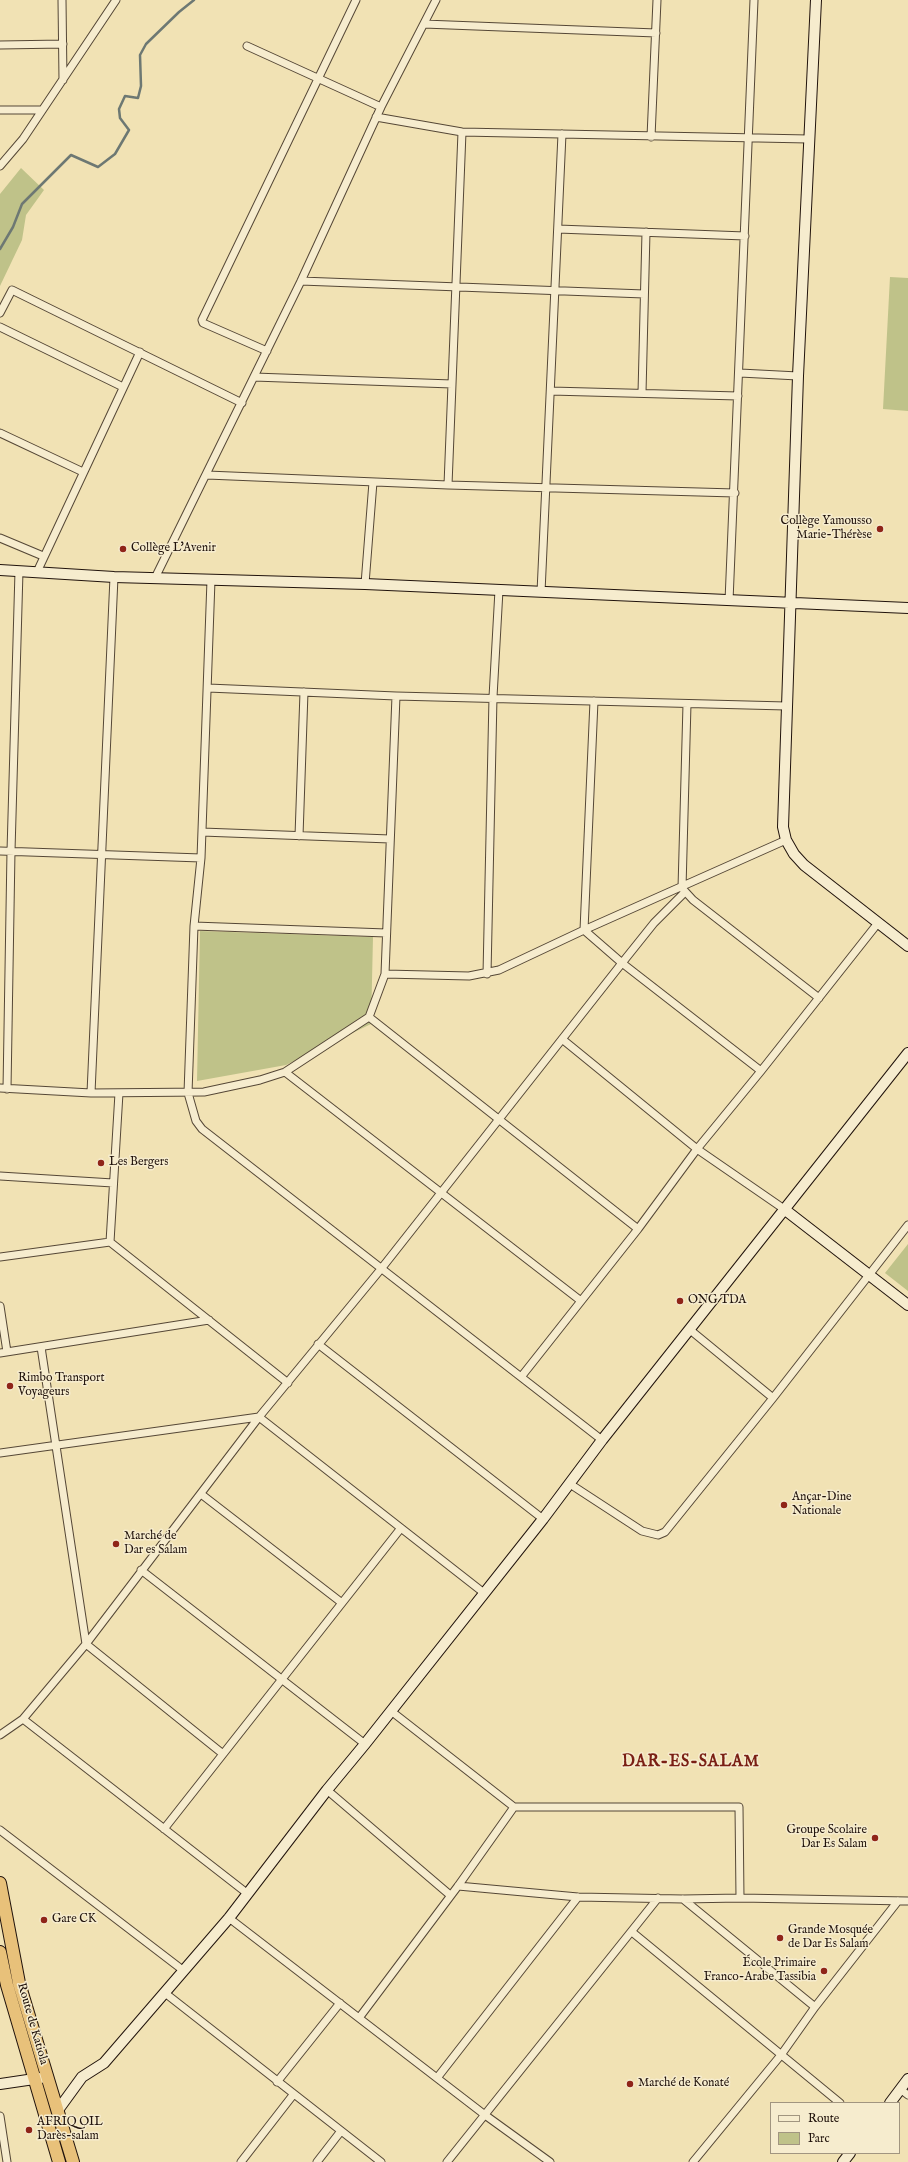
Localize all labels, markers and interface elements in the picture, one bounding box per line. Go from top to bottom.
place label: Collège Yamousso Marie-Thérèse [781,515,872,543]
marker: Collège Yamousso Marie-Thérèse [875,524,885,534]
place label: Collège L'Avenir [131,542,216,556]
marker: Collège L'Avenir [118,544,128,554]
place label: Les Bergers [109,1156,168,1170]
marker: Les Bergers [96,1158,106,1168]
place label: ONG TDA [688,1294,746,1308]
marker: ONG TDA [675,1296,685,1306]
place label: Rimbo Transport Voyageurs [18,1372,105,1400]
marker: Rimbo Transport Voyageurs [5,1381,15,1391]
place label: Ançar-Dine Nationale [792,1491,852,1519]
marker: Ançar-Dine Nationale [779,1500,789,1510]
place label: Marché de Dar es Salam [124,1530,187,1558]
marker: Marché de Dar es Salam [111,1539,121,1549]
district label: DAR-ES-SALAM [622,1753,760,1773]
place label: Groupe Scolaire Dar Es Salam [786,1824,867,1852]
marker: Groupe Scolaire Dar Es Salam [870,1833,880,1843]
place label: Gare CK [52,1913,97,1927]
marker: Gare CK [39,1915,49,1925]
place label: Grande Mosquée de Dar Es Salam [788,1924,873,1952]
marker: Grande Mosquée de Dar Es Salam [775,1933,785,1943]
place label: École Primaire Franco-Arabe Tassibia [704,1957,816,1985]
marker: École Primaire Franco-Arabe Tassibia [819,1966,829,1976]
street label: Route de Katiola [13,1981,51,2067]
place label: Marché de Konaté [638,2077,729,2091]
marker: Marché de Konaté [625,2079,635,2089]
legend [770,2102,900,2154]
text: Route [808,2111,839,2126]
place label: AFRIQ OIL Darès-salam [37,2116,103,2144]
marker: AFRIQ OIL Darès-salam [24,2125,34,2135]
text: Parc [808,2131,830,2146]

